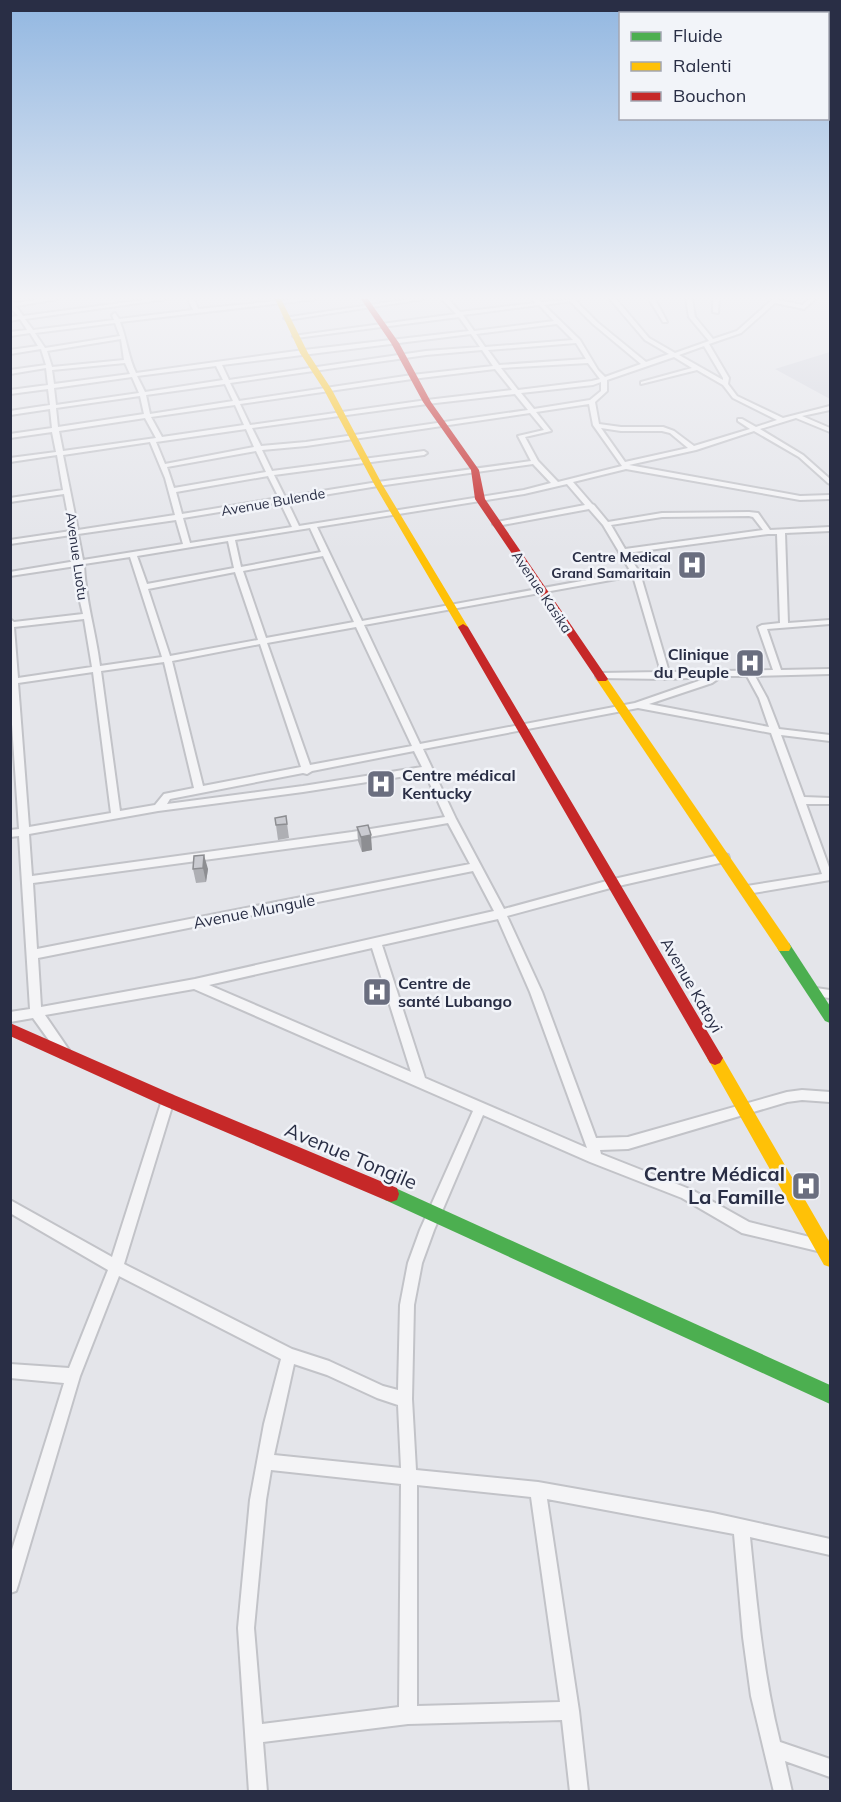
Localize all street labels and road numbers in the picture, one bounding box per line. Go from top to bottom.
street label: Avenue Bulende [220,484,326,520]
street label: Avenue Luotu [62,511,92,601]
street label: Avenue Kasika [508,547,576,637]
street label: Avenue Mungule [191,889,317,933]
street label: Avenue Katoyi [657,934,727,1036]
street label: Avenue Tongile [281,1116,421,1195]

